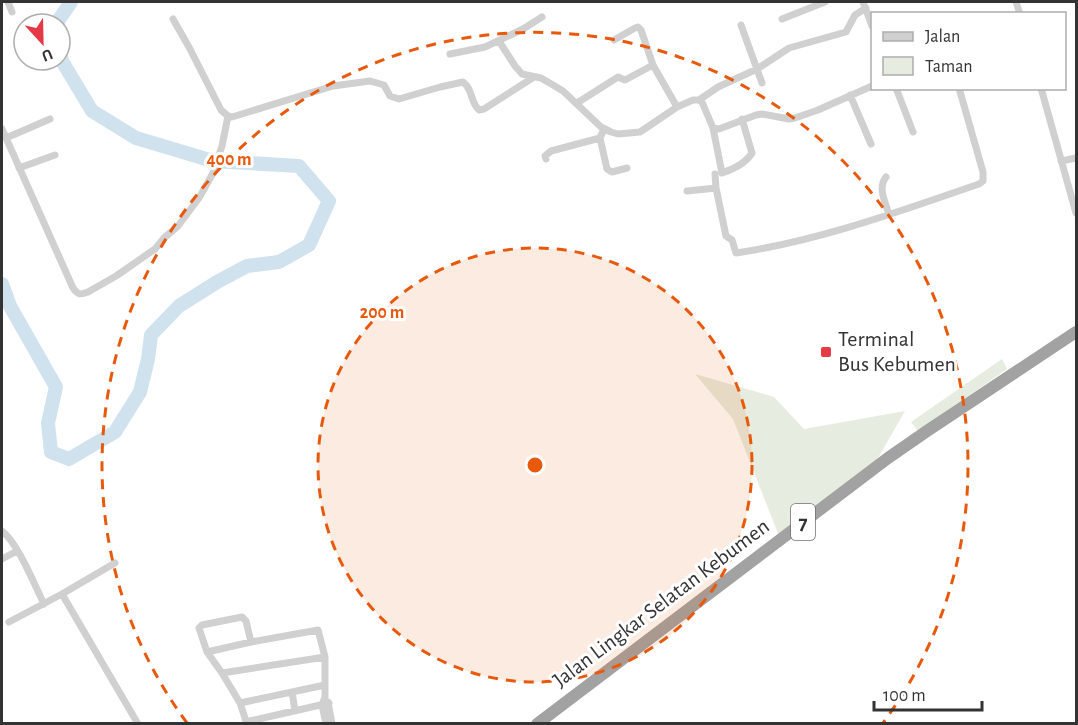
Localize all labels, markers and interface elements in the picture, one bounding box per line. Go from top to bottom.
north arrow [12,12,72,72]
legend [871,12,1066,90]
text: Jalan [925,28,960,46]
text: U [40,46,55,64]
text: Taman [925,58,973,76]
text: 400 m [206,151,252,169]
text: 200 m [360,304,404,322]
place label: Terminal Bus Kebumen [838,328,956,375]
marker: Terminal Bus Kebumen [819,345,833,359]
centre of rings [525,455,545,475]
road number: 7 [791,504,815,540]
street label: Jalan Lingkar Selatan Kebumen [549,515,773,691]
scale bar [874,674,982,712]
text: 100 m [883,687,926,705]

